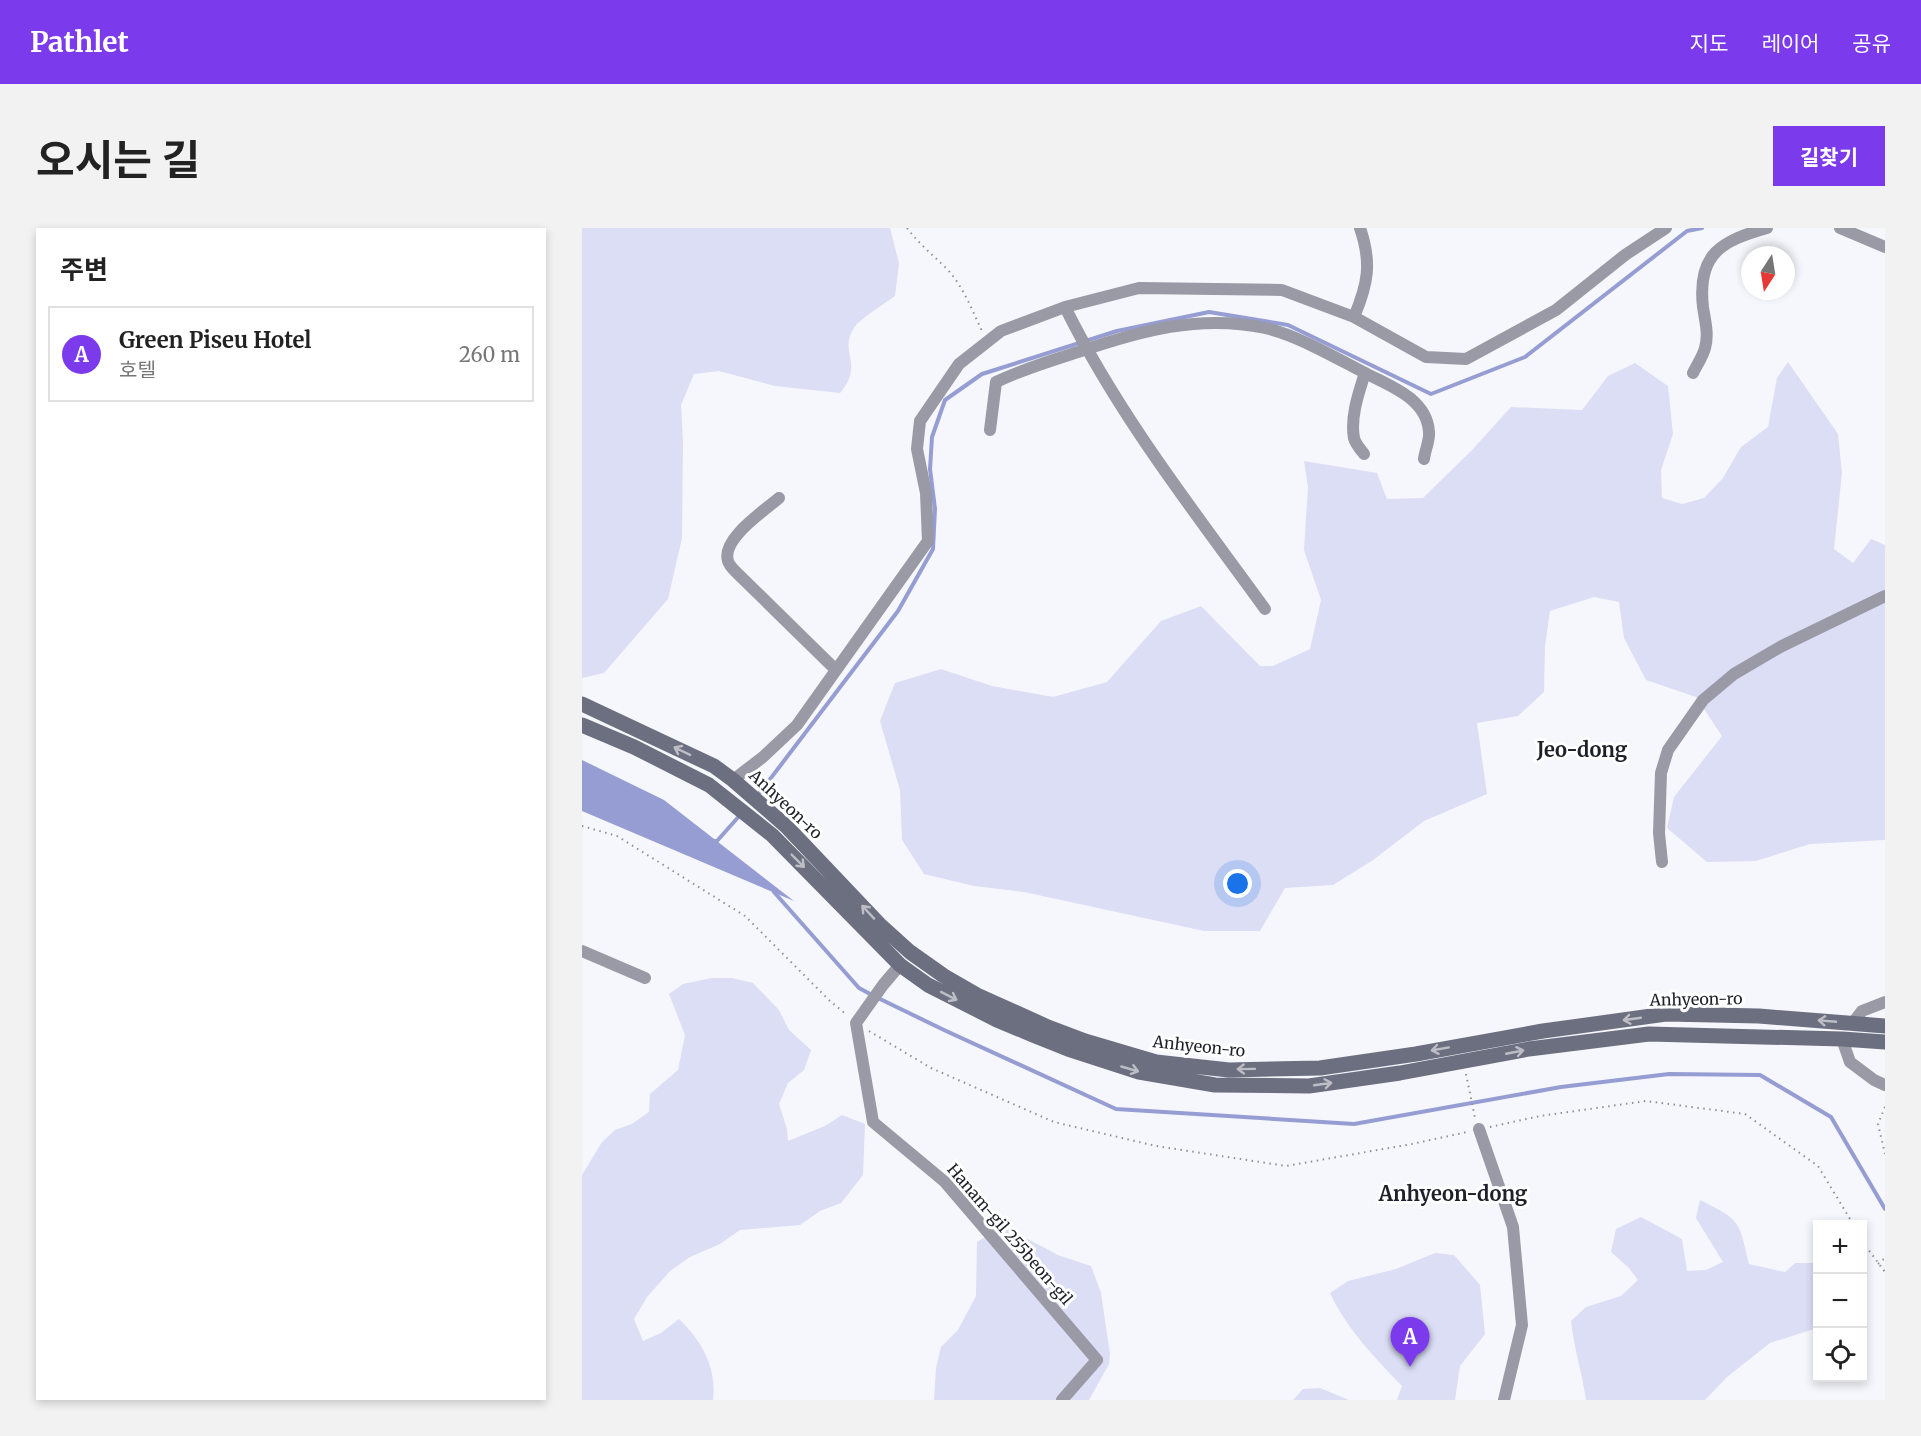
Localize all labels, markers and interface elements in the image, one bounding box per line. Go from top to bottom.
text: Pathlet [30,24,129,60]
text: 지도 [1690,30,1728,57]
text: 레이어 [1761,30,1819,57]
text: 공유 [1852,30,1891,57]
button: 길찾기 [1773,126,1885,186]
text: 오시는 길 [36,134,201,186]
north arrow [1741,246,1795,300]
text: 주변 [60,253,108,286]
text: Green Piseu Hotel [119,326,312,354]
text: A [74,342,89,367]
text: 260 m [459,342,520,367]
text: 호텔 [119,357,156,382]
district label: Jeo-dong [1536,737,1628,762]
one-way arrow [673,744,691,756]
street label: Anhyeon-ro [744,764,827,843]
one-way arrow [790,853,805,868]
your location [1223,869,1252,898]
one-way arrow [861,905,875,920]
street label: Anhyeon-ro [1648,988,1743,1010]
one-way arrow [940,991,958,1002]
one-way arrow [1623,1013,1643,1024]
one-way arrow [1817,1016,1837,1027]
street label: Anhyeon-ro [1151,1031,1246,1061]
one-way arrow [1430,1044,1450,1055]
one-way arrow [1505,1046,1525,1057]
one-way arrow [1120,1064,1139,1075]
one-way arrow [1237,1064,1257,1075]
one-way arrow [1313,1079,1333,1090]
street label: Hanam-gil 255beon-gil [943,1159,1077,1309]
district label: Anhyeon-dong [1378,1181,1528,1206]
map controls [1813,1220,1867,1382]
button: + [1813,1220,1867,1274]
button: − [1813,1274,1867,1328]
pin: A [1390,1318,1430,1367]
button: locate [1813,1328,1867,1382]

